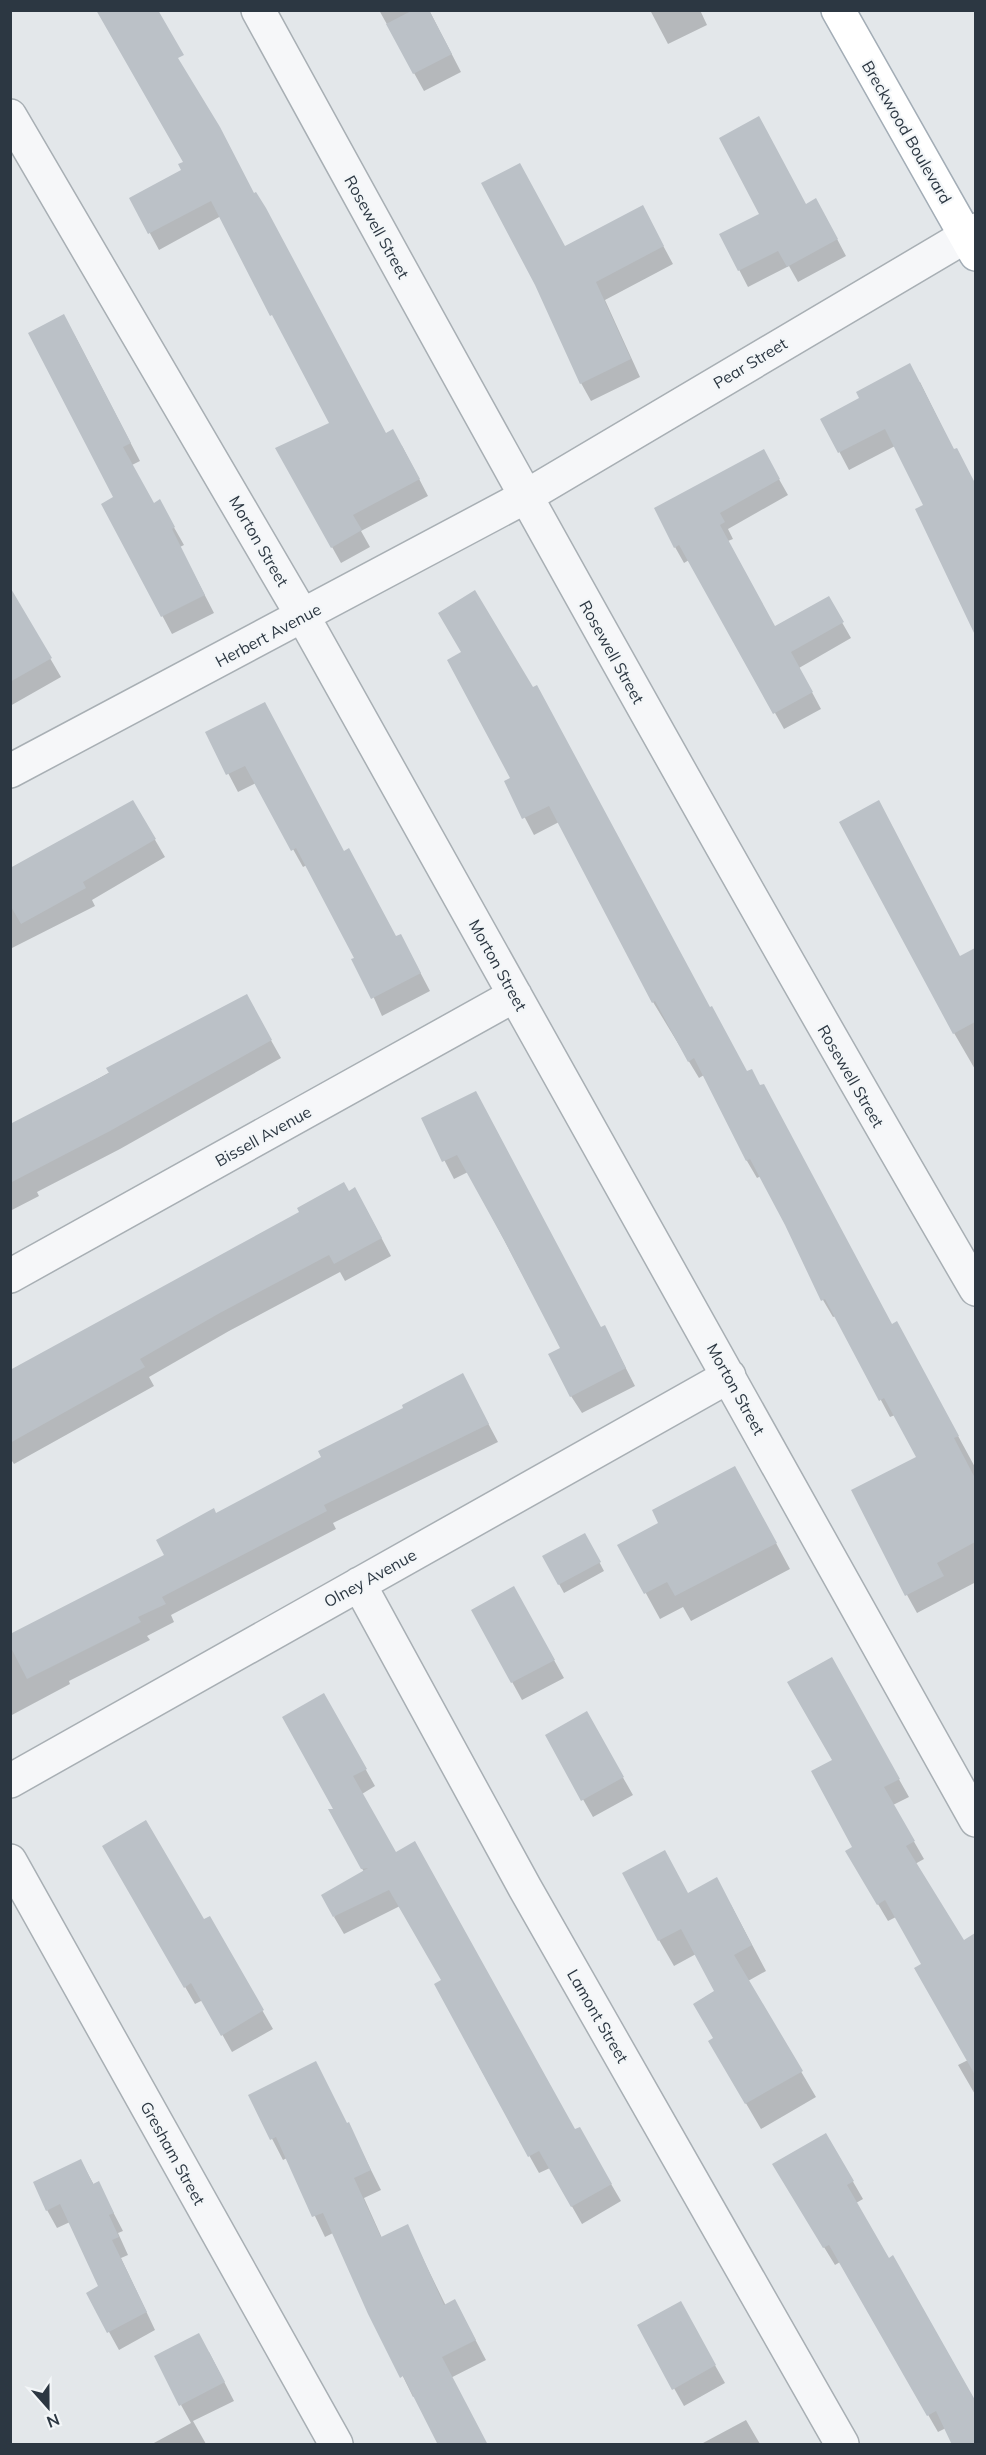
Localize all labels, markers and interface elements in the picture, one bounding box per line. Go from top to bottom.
street label: Breckwood Boulevard [858,57,956,207]
street label: Rosewell Street [340,172,414,283]
street label: Pear Street [709,333,791,393]
street label: Morton Street [225,492,293,590]
street label: Rosewell Street [575,597,649,708]
street label: Herbert Avenue [212,599,324,671]
street label: Morton Street [465,916,532,1015]
street label: Rosewell Street [814,1021,889,1131]
street label: Bissell Avenue [211,1101,315,1171]
street label: Morton Street [703,1340,770,1439]
street label: Olney Avenue [320,1544,420,1612]
street label: Lamont Street [563,1966,633,2067]
street label: Gresham Street [136,2098,210,2209]
north arrow [18,2377,78,2437]
text: N [44,2410,63,2433]

